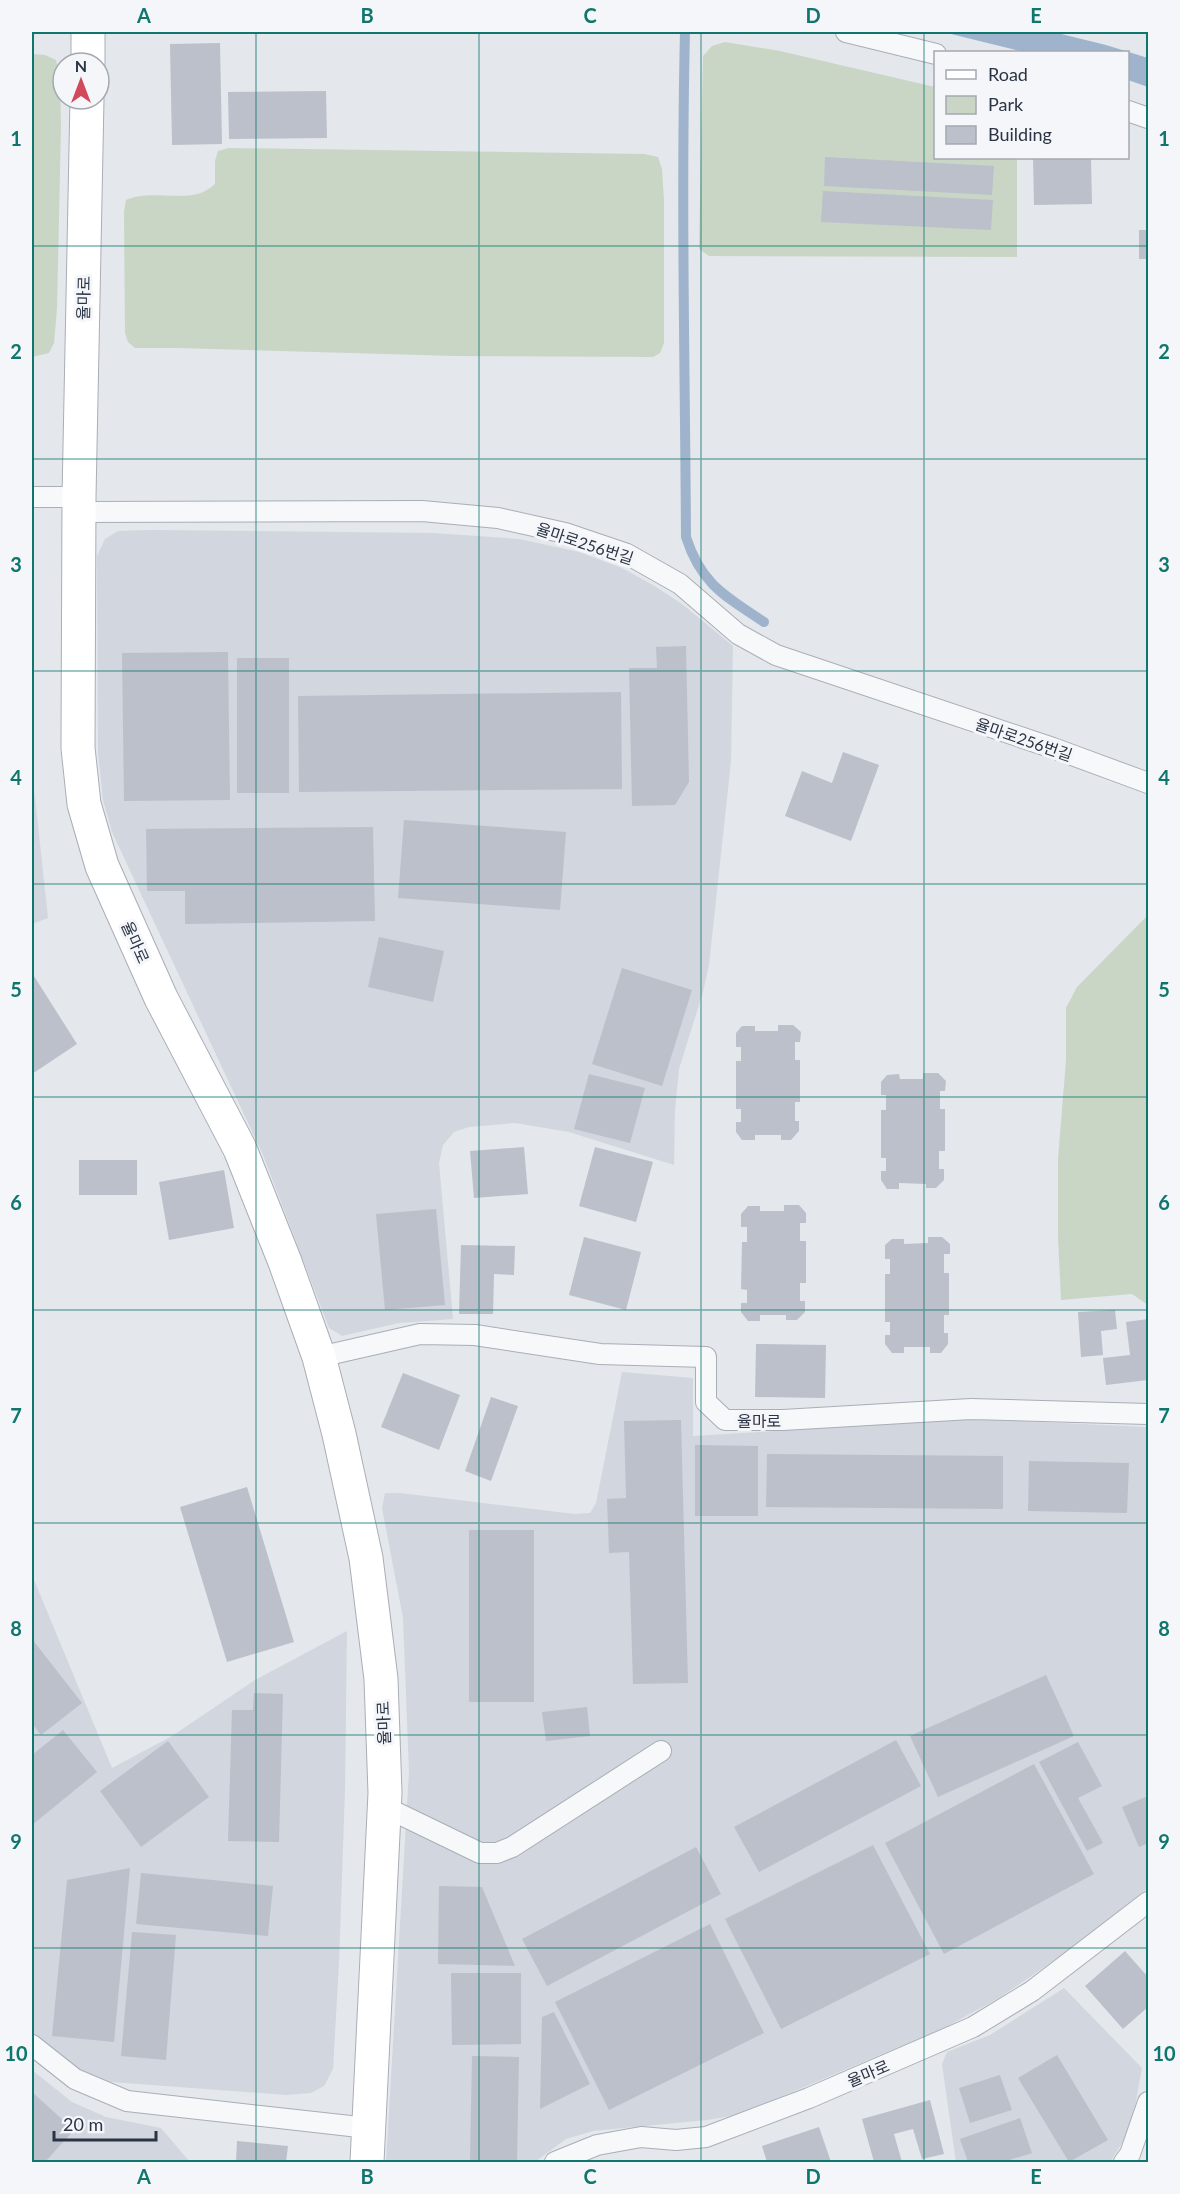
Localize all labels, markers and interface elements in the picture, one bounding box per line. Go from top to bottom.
text: A [136,3,151,27]
text: B [360,3,374,27]
text: C [583,3,597,27]
text: D [805,3,821,27]
text: E [1030,3,1042,27]
north arrow [51,51,111,111]
legend [934,51,1129,159]
text: N [75,56,87,75]
text: Road [988,63,1028,85]
text: Park [988,93,1024,115]
text: Building [988,123,1052,145]
text: 1 [10,126,22,150]
text: 1 [1158,126,1170,150]
street label: 율마로 [73,275,93,320]
text: 2 [10,339,22,363]
text: 2 [1158,339,1170,363]
street label: 율마로256번길 [534,518,636,568]
text: 3 [10,552,22,576]
text: 3 [1158,552,1170,576]
street label: 율마로256번길 [973,714,1075,764]
text: 4 [10,765,22,789]
text: 4 [1158,765,1170,789]
street label: 율마로 [118,918,154,966]
text: 5 [10,977,22,1001]
text: 5 [1158,977,1170,1001]
text: 6 [10,1190,22,1214]
text: 6 [1158,1190,1170,1214]
text: 7 [10,1403,22,1427]
text: 7 [1158,1403,1170,1427]
street label: 율마로 [737,1411,781,1430]
text: 8 [10,1616,22,1640]
text: 8 [1158,1616,1170,1640]
street label: 율마로 [373,1700,393,1745]
text: 9 [10,1829,22,1853]
text: 9 [1158,1829,1170,1853]
text: 10 [4,2041,28,2065]
text: 10 [1152,2041,1176,2065]
street label: 율마로 [844,2056,892,2090]
scale bar [54,2104,156,2142]
text: 20 m [63,2113,103,2135]
text: A [136,2164,151,2188]
text: B [360,2164,374,2188]
text: C [583,2164,597,2188]
text: D [805,2164,821,2188]
text: E [1030,2164,1042,2188]

